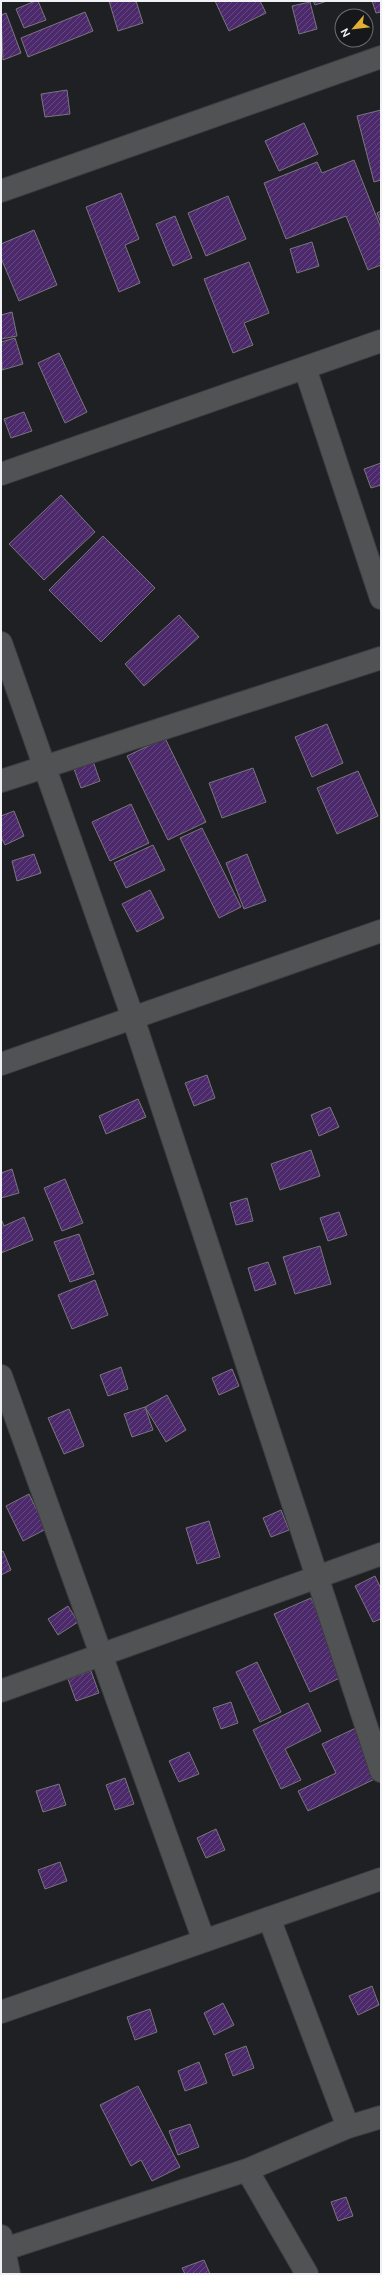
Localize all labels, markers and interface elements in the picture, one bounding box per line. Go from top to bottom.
north arrow [334,8,374,48]
text: N [338,26,352,39]

